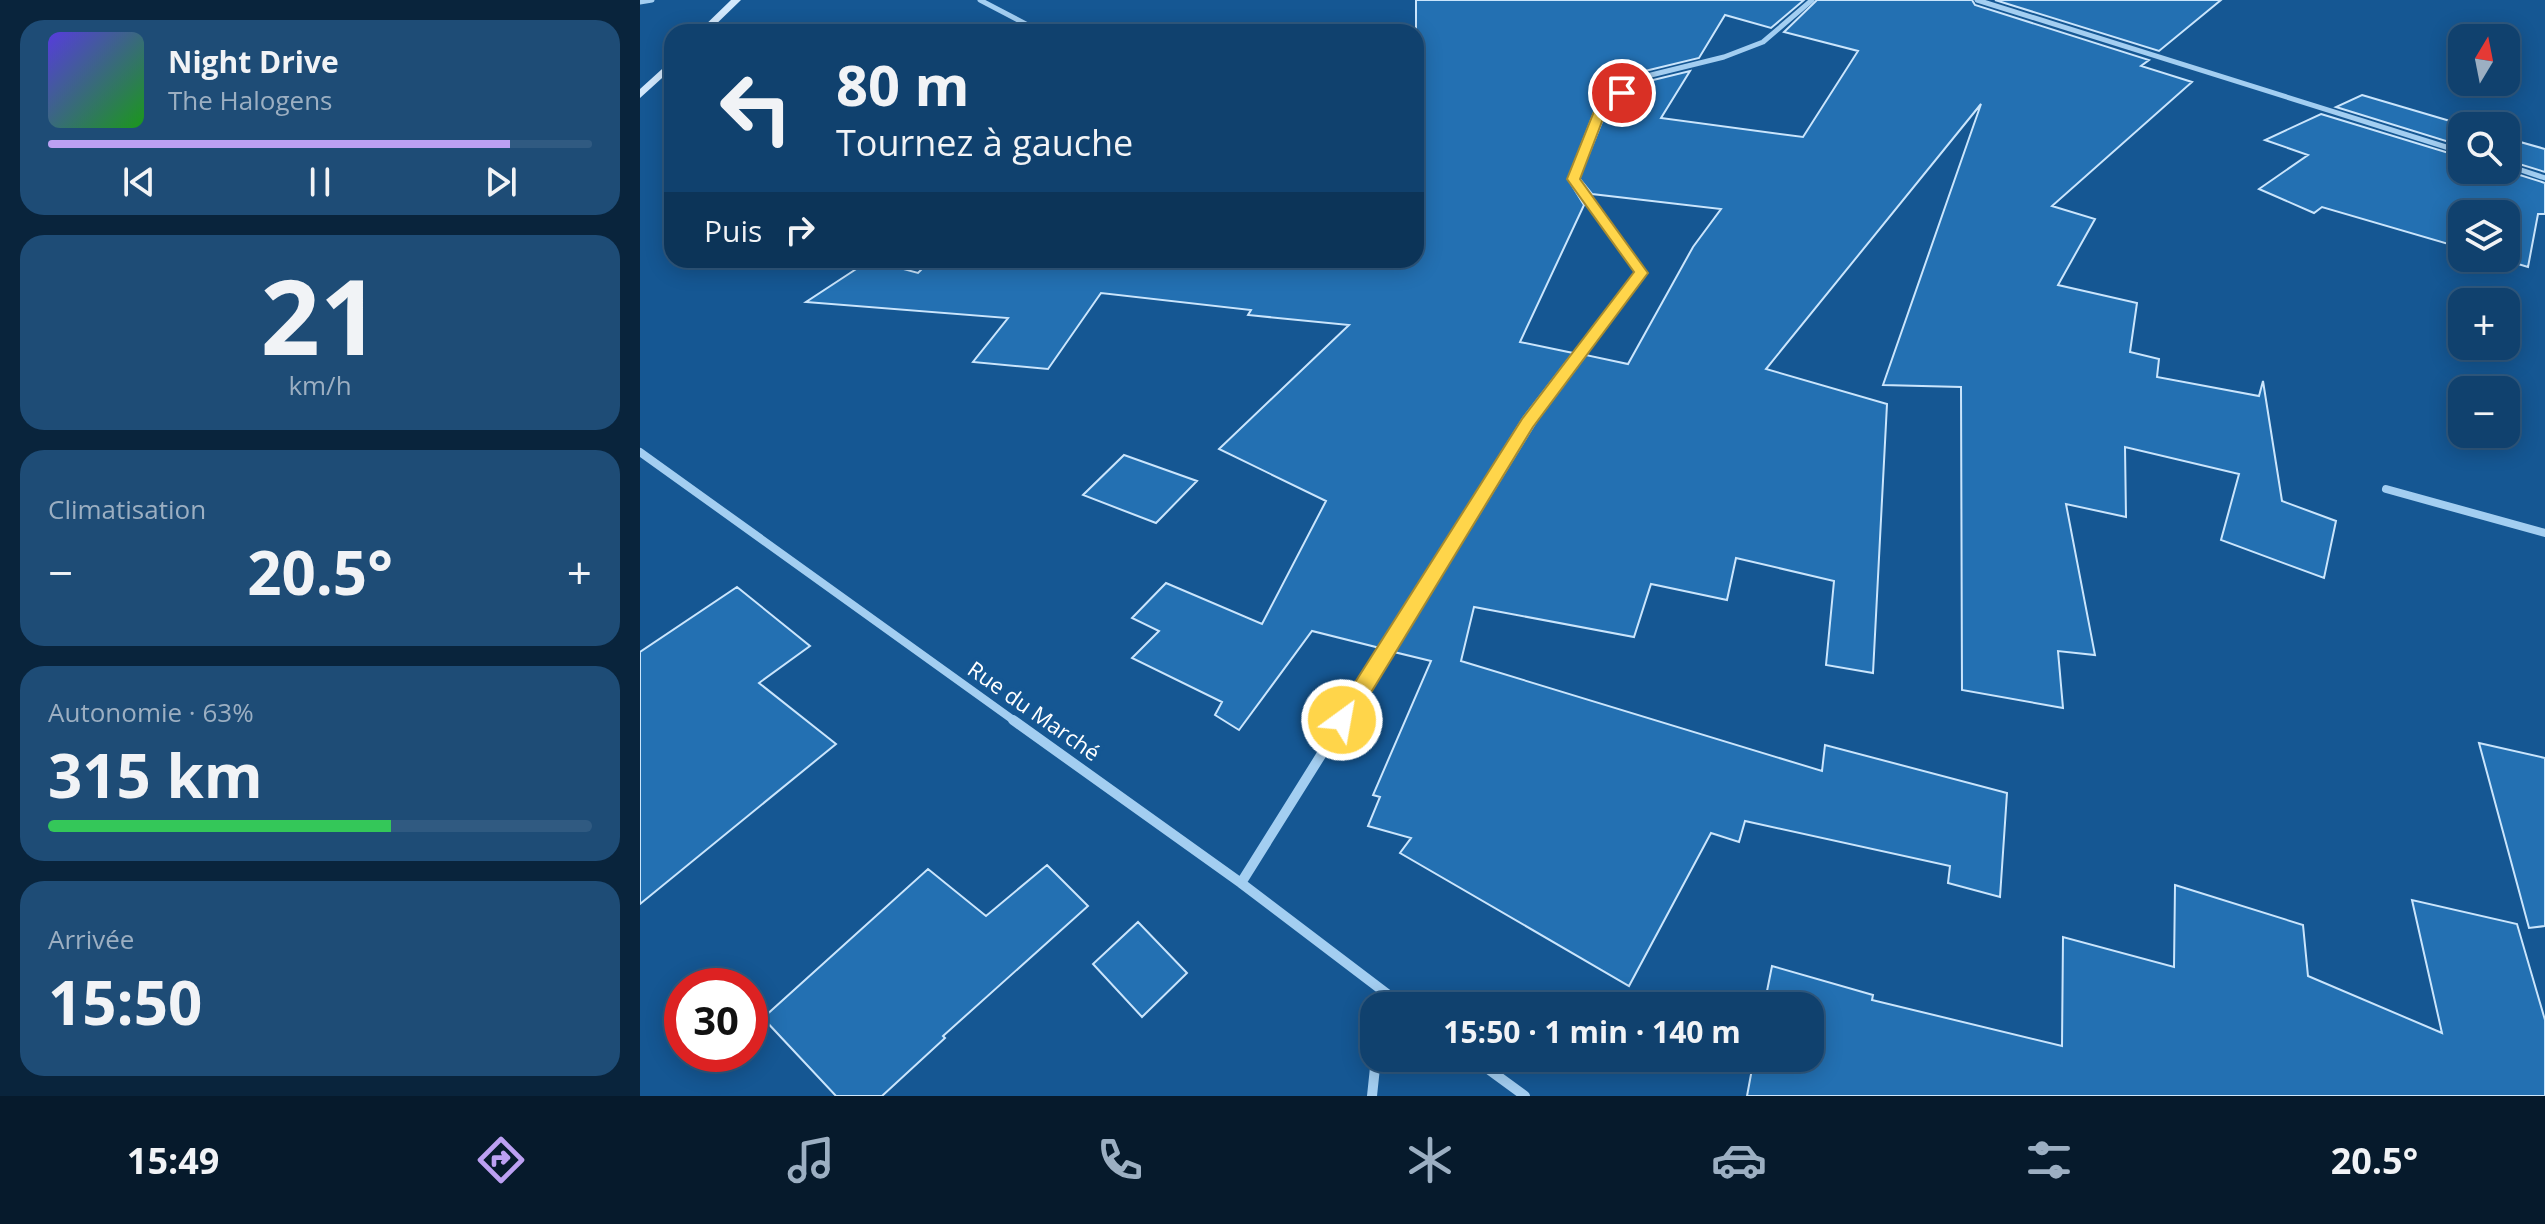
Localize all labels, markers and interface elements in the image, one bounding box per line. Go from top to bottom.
north arrow [2448,24,2520,96]
map controls [2448,24,2520,448]
text: Night Drive [168,41,339,82]
text: 80 m [836,46,970,122]
icon: left [704,56,808,160]
pin [1588,59,1656,127]
icon: arrive [1600,71,1644,115]
text: The Halogens [168,82,333,118]
button: search [2448,112,2520,184]
text: Tournez à gauche [836,118,1133,167]
icon: previous [117,160,161,204]
icon: pause [298,160,342,204]
icon: next [479,160,523,204]
button: layers [2448,200,2520,272]
icon: right [778,208,822,252]
text: Puis [704,210,762,251]
text: 21 [261,244,379,385]
button: + [2448,288,2520,360]
text: km/h [288,367,352,403]
button: − [2448,376,2520,448]
text: Climatisation [48,491,206,527]
text: 20.5° [247,531,393,613]
text: − [48,542,73,602]
text: + [567,542,592,602]
street label: Rue du Marché [962,653,1107,767]
position arrow [1300,678,1384,762]
text: Autonomie · 63% [48,694,254,730]
text: 315 km [48,734,263,816]
text: Arrivée [48,921,134,957]
text: 15:50 [48,961,202,1043]
speed limit sign: 30 [664,968,768,1072]
text: 15:50 · 1 min · 140 m [1443,1011,1741,1052]
icon: directions [473,1132,529,1188]
icon: music [783,1132,839,1188]
icon: phone [1092,1132,1148,1188]
icon: climate [1402,1132,1458,1188]
icon: car [1711,1132,1767,1188]
icon: filters [2021,1132,2077,1188]
text: 15:49 [127,1136,219,1185]
text: 20.5° [2331,1136,2418,1185]

